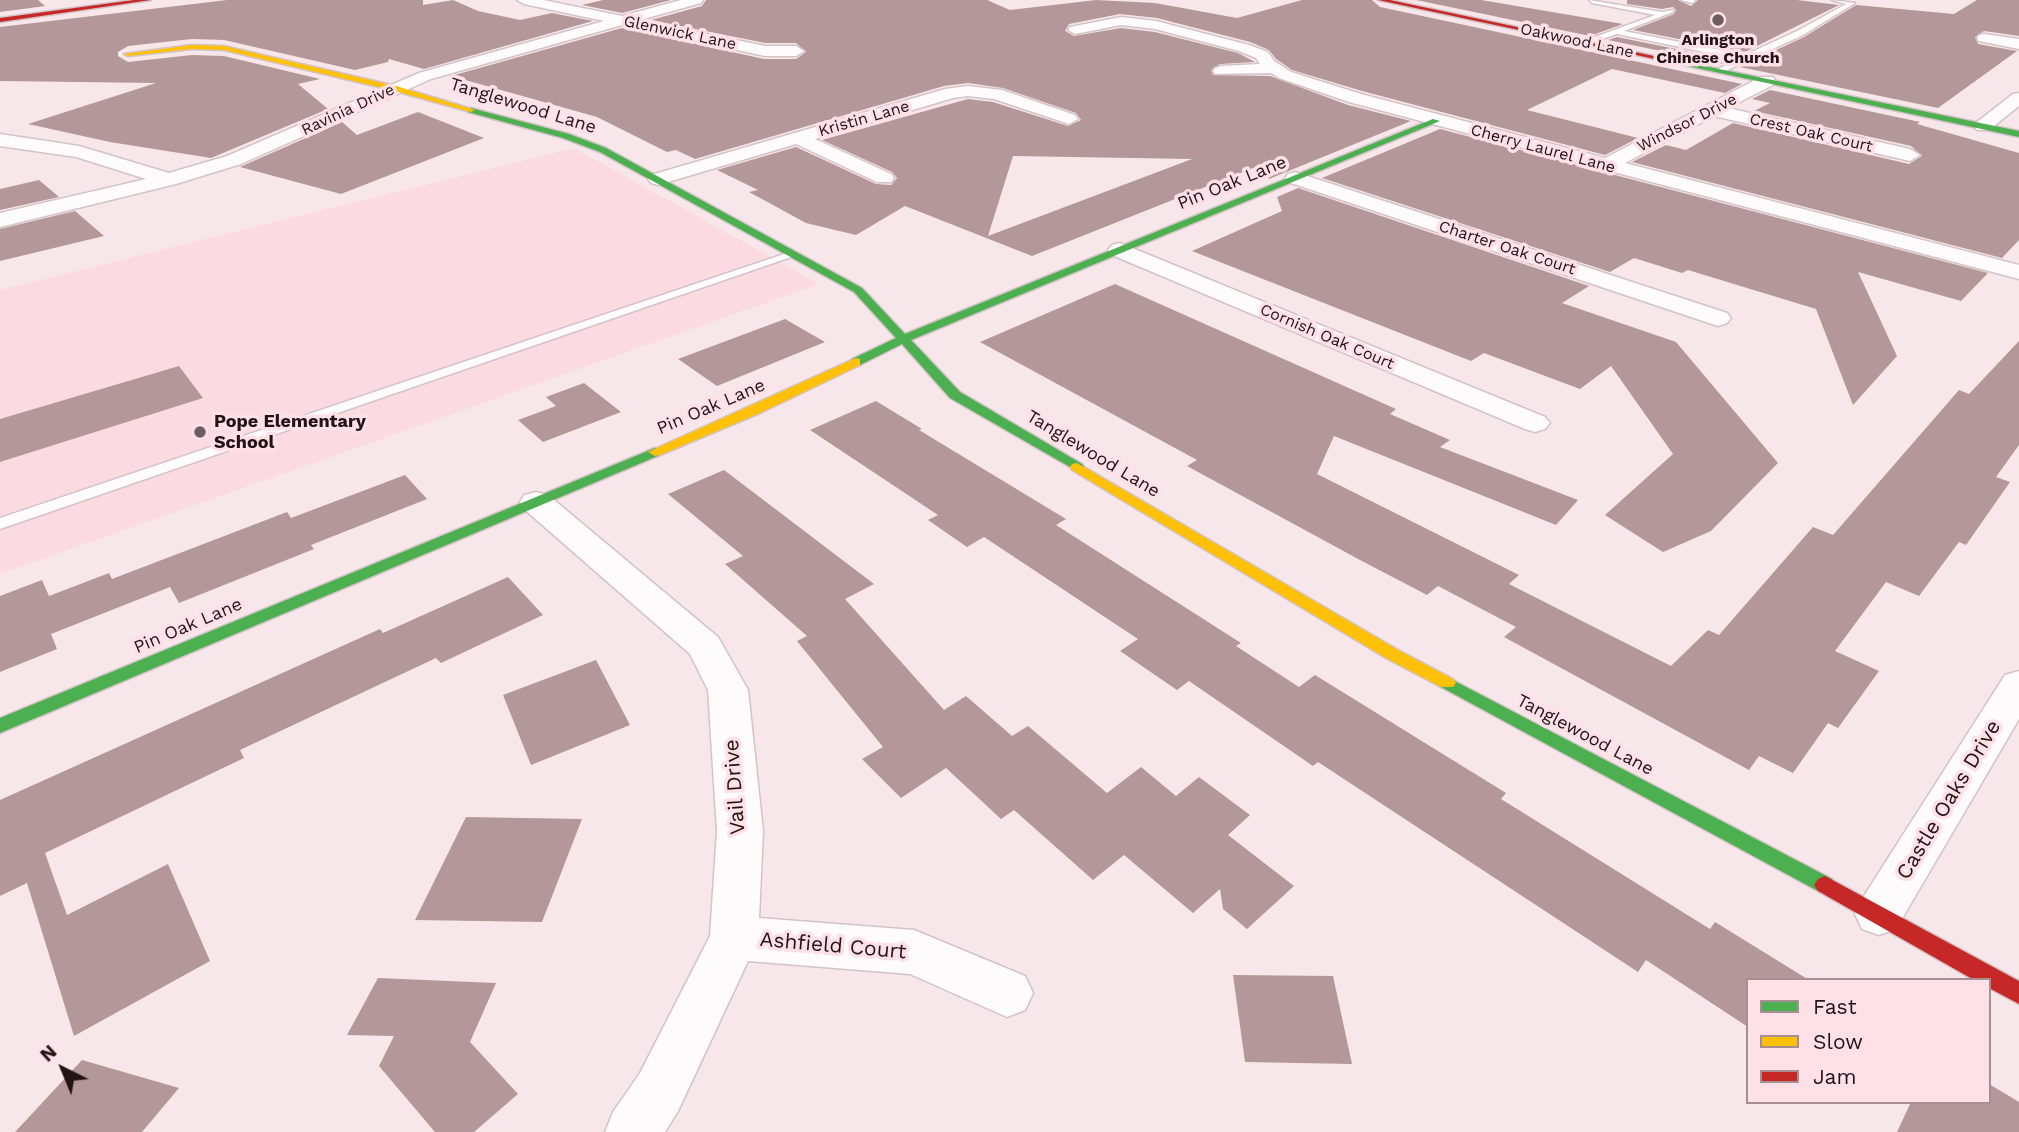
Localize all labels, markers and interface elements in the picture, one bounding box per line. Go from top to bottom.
street label: Glenwick Lane [622,12,738,54]
marker: Arlington Chinese Church [1710,12,1726,28]
street label: Oakwood Lane [1518,20,1636,62]
place label: Arlington Chinese Church [1656,30,1780,68]
street label: Tanglewood Lane [447,73,599,139]
street label: Ravinia Drive [298,80,398,140]
street label: Windsor Drive [1634,90,1740,156]
street label: Kristin Lane [816,97,912,141]
street label: Crest Oak Court [1748,109,1874,157]
street label: Cherry Laurel Lane [1469,120,1617,178]
street label: Pin Oak Lane [1174,151,1290,215]
street label: Charter Oak Court [1436,217,1578,279]
street label: Cornish Oak Court [1257,300,1397,374]
street label: Pin Oak Lane [654,374,768,440]
street label: Tanglewood Lane [1022,406,1164,502]
place label: Pope Elementary School [214,411,366,453]
marker: Pope Elementary School [192,424,208,440]
street label: Pin Oak Lane [131,593,245,659]
street label: Tanglewood Lane [1513,690,1657,780]
street label: Castle Oaks Drive [1891,716,2007,884]
street label: Vail Drive [719,738,751,836]
street label: Ashfield Court [759,927,907,965]
legend [1746,978,1991,1104]
text: Fast [1813,994,1857,1019]
text: Slow [1813,1029,1863,1054]
north arrow [28,1034,98,1104]
text: N [35,1040,61,1066]
text: Jam [1813,1064,1856,1089]

